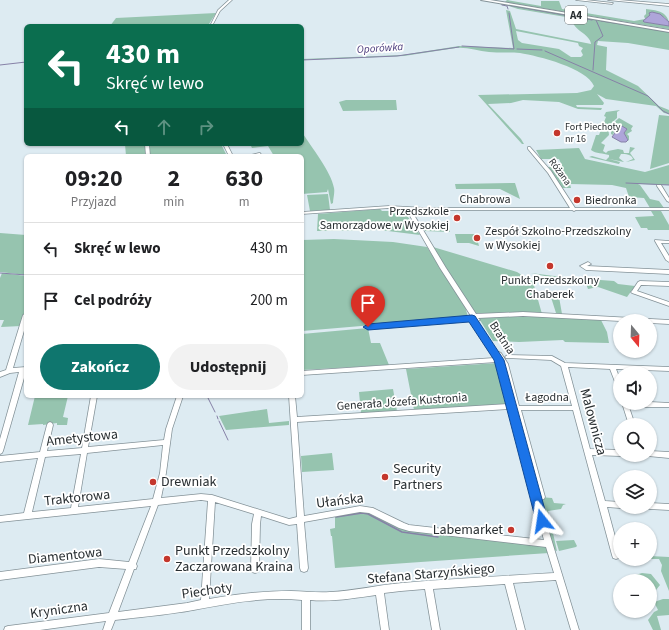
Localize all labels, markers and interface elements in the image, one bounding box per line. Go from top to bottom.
road number: A4 [565,6,587,24]
text: 430 m [106,34,180,74]
water label: Oporówka [356,39,404,57]
icon: left [40,40,92,92]
text: Skręć w lewo [106,71,204,96]
icon: left [111,116,133,138]
icon: ahead [153,116,175,138]
icon: right [195,116,217,138]
place label: Fort Piechoty nr 16 [565,120,621,146]
marker: Fort Piechoty nr 16 [552,128,562,138]
street label: Różana [545,156,575,188]
text: 09:20 [65,161,123,196]
text: 2 [168,161,180,196]
text: 630 [225,161,263,196]
street label: Chabrowa [459,191,511,208]
place label: Biedronka [585,192,637,209]
text: Przyjazd [71,193,116,211]
text: min [163,193,184,211]
text: m [239,193,250,211]
marker: Biedronka [572,195,582,205]
place label: Przedszkole Samorządowe w Wysokiej [320,203,449,234]
marker: Przedszkole Samorządowe w Wysokiej [452,213,462,223]
place label: Zespół Szkolno-Przedszkolny w Wysokiej [485,223,631,254]
marker: Zespół Szkolno-Przedszkolny w Wysokiej [472,233,482,243]
icon: left [40,238,62,260]
text: Skręć w lewo [74,238,161,259]
text: 430 m [250,238,288,259]
marker: Punkt Przedszkolny Chaberek [545,261,555,271]
place label: Punkt Przedszkolny Chaberek [501,272,599,303]
pin [351,286,385,327]
icon: arrive [40,290,62,312]
text: Cel podróży [74,290,152,311]
text: 200 m [250,290,288,311]
icon: arrive [357,292,379,314]
north arrow [613,314,657,358]
map controls [613,314,657,618]
street label: Bratnia [485,318,519,358]
button: Zakończ [40,344,160,390]
button: Udostępnij [168,344,288,390]
button: sound [613,366,657,410]
street label: Malownicza [574,386,612,458]
street label: Generała Józefa Kustronia [336,389,468,415]
street label: Łagodna [524,389,569,406]
button: search [613,418,657,462]
street label: Ametystowa [45,424,119,452]
place label: Security Partners [393,459,442,495]
button: layers [613,470,657,514]
place label: Drewniak [161,472,217,492]
marker: Security Partners [380,472,390,482]
marker: Drewniak [148,477,158,487]
street label: Traktorowa [43,485,111,511]
street label: Ułańska [315,488,365,514]
position arrow [521,500,563,542]
place label: Labemarket [433,520,503,540]
button: + [613,522,657,566]
marker: Labemarket [506,525,516,535]
place label: Punkt Przedszkolny Zaczarowana Kraina [175,541,293,577]
street label: Diamentowa [27,542,103,570]
marker: Punkt Przedszkolny Zaczarowana Kraina [162,554,172,564]
street label: Stefana Starzyńskiego [366,558,496,590]
button: − [613,574,657,618]
street label: Piechoty [180,577,234,604]
street label: Kryniczna [29,596,89,624]

